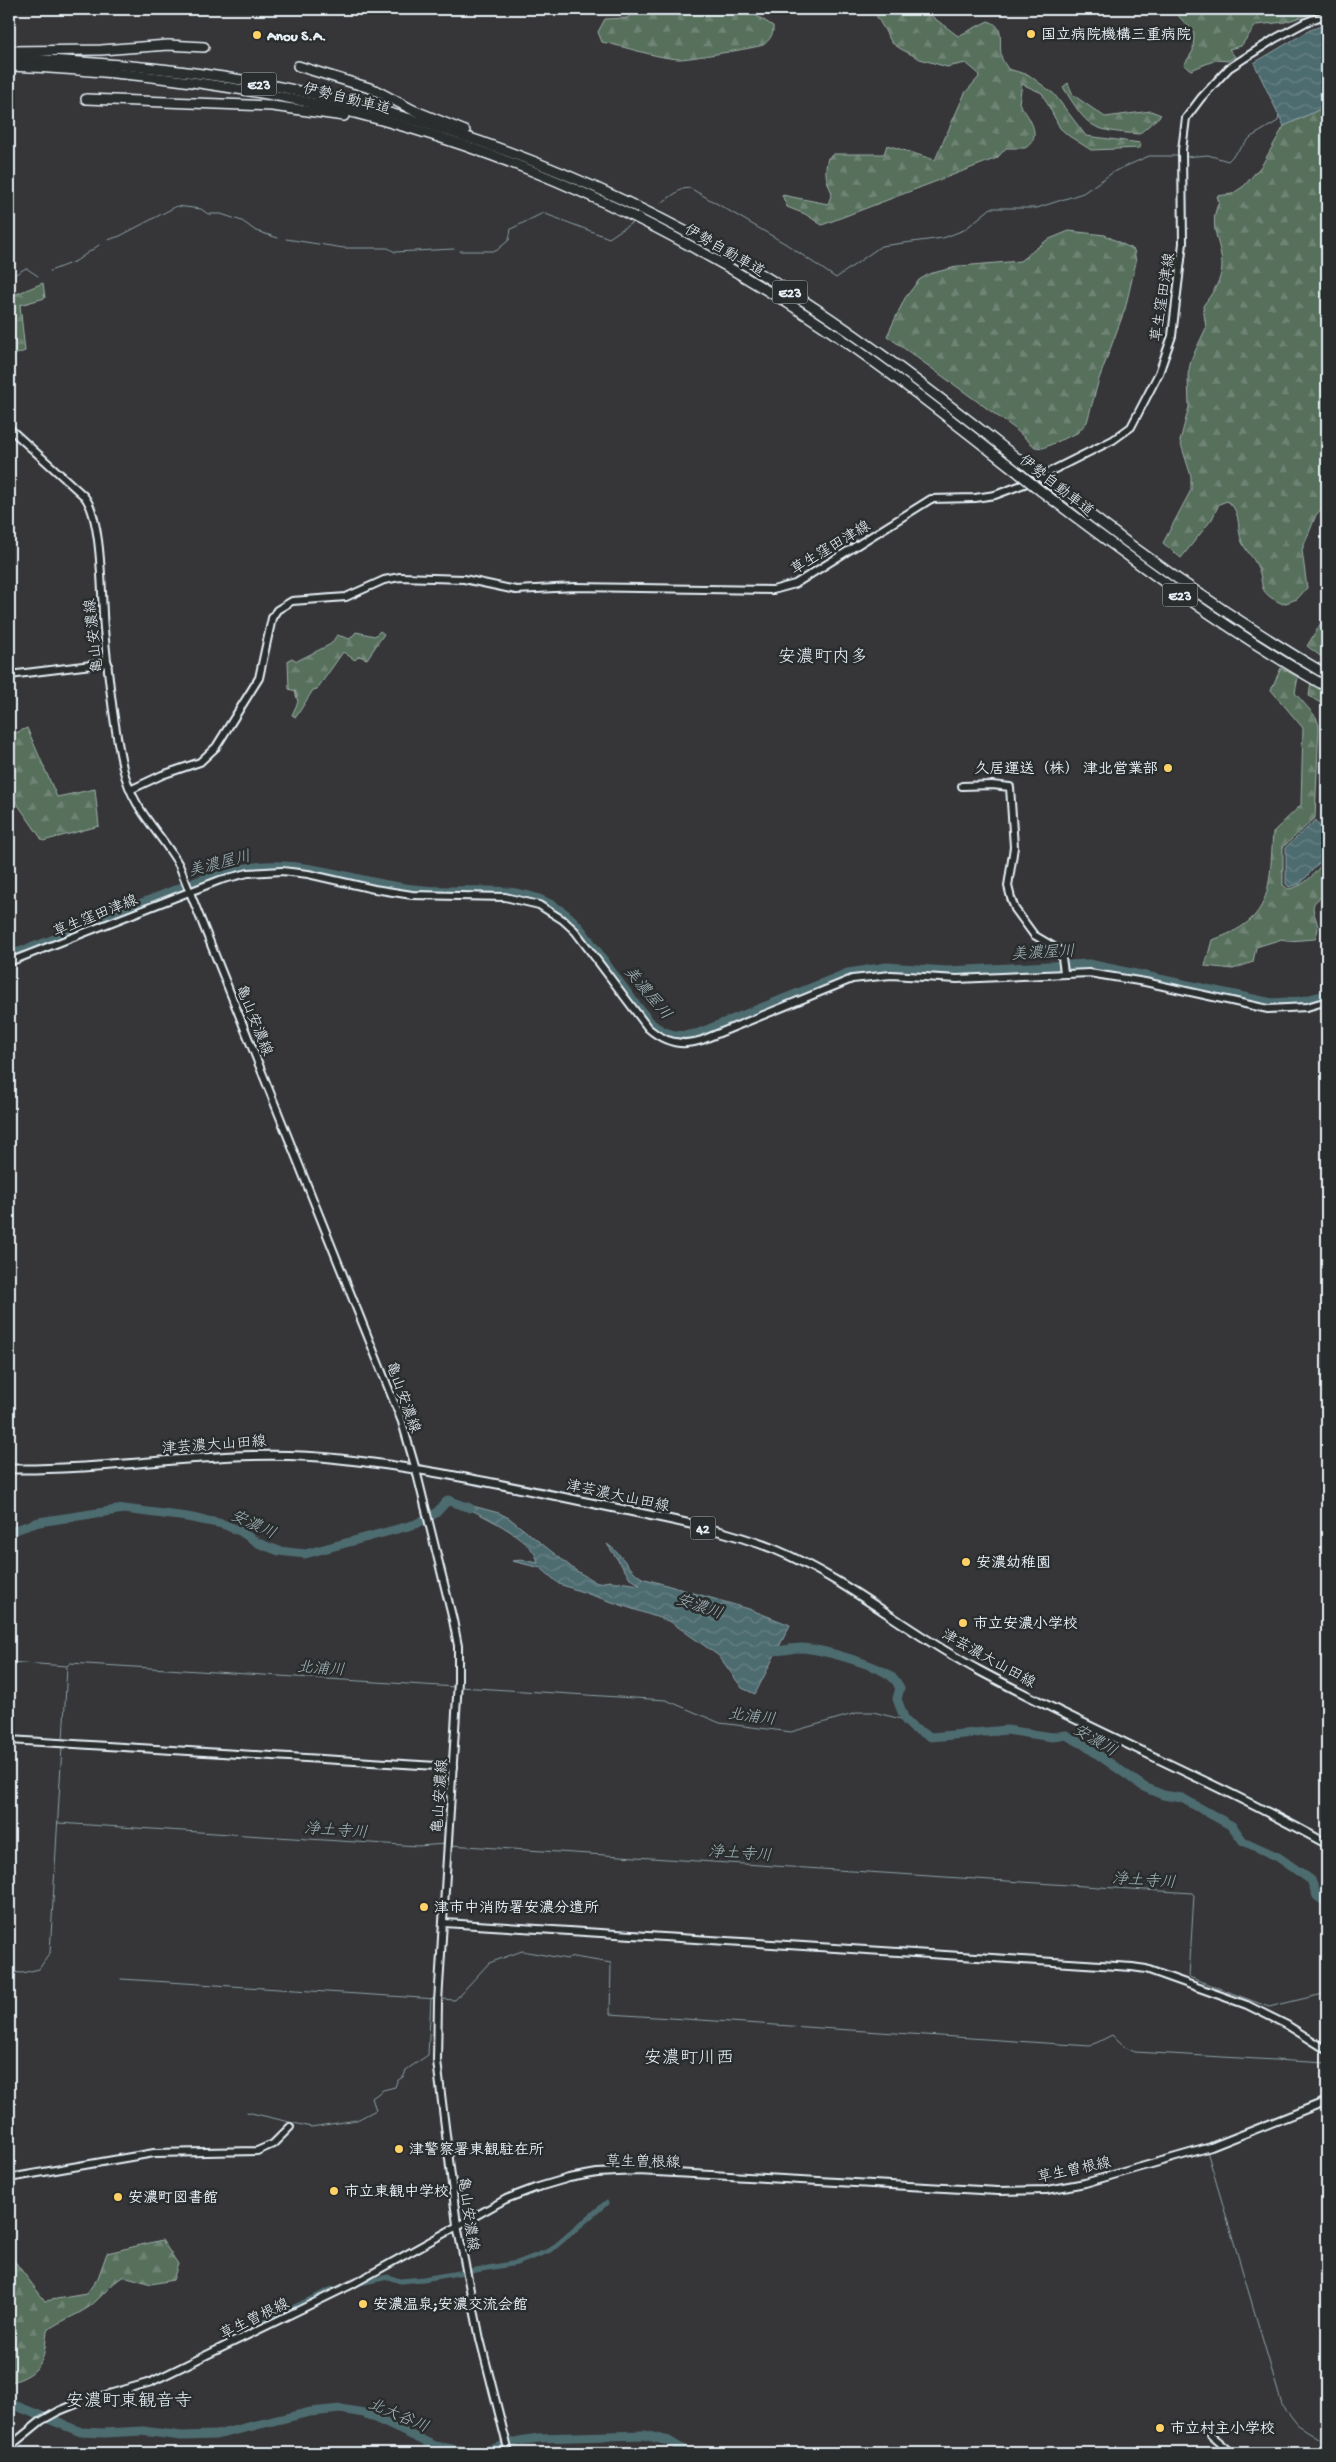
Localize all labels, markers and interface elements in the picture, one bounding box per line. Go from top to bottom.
place label: 国立病院機構三重病院 [1041,26,1191,45]
place label: Anou S.A. [266,28,327,46]
marker: 国立病院機構三重病院 [1025,28,1037,40]
marker: Anou S.A. [251,29,263,41]
road number: E23 [242,72,276,96]
street label: 伊勢自動車道 [301,79,393,120]
street label: 伊勢自動車道 [681,221,768,282]
street label: 草生窪田津線 [1147,251,1180,343]
road number: E23 [772,280,808,304]
street label: 伊勢自動車道 [1015,451,1097,521]
street label: 草生窪田津線 [787,517,874,580]
road number: E23 [1162,584,1198,606]
street label: 亀山安濃線 [81,598,108,674]
district label: 安濃町内多 [778,647,868,669]
place label: 久居運送（株） 津北営業部 [974,760,1158,779]
marker: 久居運送（株） 津北営業部 [1162,762,1174,774]
water label: 美濃屋川 [186,846,253,882]
street label: 草生窪田津線 [50,891,141,942]
water label: 美濃屋川 [1011,941,1076,966]
water label: 美濃屋川 [618,962,676,1025]
street label: 亀山安濃線 [231,982,276,1059]
street label: 亀山安濃線 [381,1359,424,1436]
street label: 津芸濃大山田線 [161,1432,267,1459]
street label: 津芸濃大山田線 [564,1476,671,1517]
water label: 安濃川 [227,1506,279,1545]
road number: 42 [690,1516,716,1540]
place label: 安濃幼稚園 [976,1554,1051,1573]
marker: 安濃幼稚園 [960,1556,972,1568]
water label: 安濃川 [673,1590,725,1625]
place label: 市立安濃小学校 [973,1615,1078,1634]
marker: 市立安濃小学校 [957,1617,969,1629]
street label: 津芸濃大山田線 [938,1626,1039,1693]
water label: 北浦川 [296,1658,345,1682]
water label: 北浦川 [727,1705,777,1731]
water label: 安濃川 [1069,1720,1121,1763]
street label: 亀山安濃線 [428,1758,453,1834]
water label: 浄土寺川 [303,1819,368,1844]
water label: 浄土寺川 [707,1842,772,1867]
water label: 浄土寺川 [1111,1869,1176,1894]
place label: 津市中消防署安濃分遣所 [434,1899,599,1918]
marker: 津市中消防署安濃分遣所 [418,1901,430,1913]
district label: 安濃町川西 [644,2048,734,2070]
place label: 津警察署東観駐在所 [409,2141,544,2160]
marker: 津警察署東観駐在所 [393,2143,405,2155]
street label: 草生曽根線 [605,2152,681,2173]
street label: 草生曽根線 [1036,2153,1113,2188]
street label: 亀山安濃線 [453,2176,482,2253]
place label: 市立東観中学校 [344,2183,449,2202]
marker: 市立東観中学校 [328,2185,340,2197]
place label: 安濃町図書館 [128,2189,218,2208]
marker: 安濃町図書館 [112,2191,124,2203]
street label: 草生曽根線 [217,2294,293,2344]
place label: 安濃温泉;安濃交流会館 [373,2296,528,2315]
marker: 安濃温泉;安濃交流会館 [357,2298,369,2310]
district label: 安濃町東観音寺 [66,2391,192,2413]
water label: 北大谷川 [364,2395,431,2438]
place label: 市立村主小学校 [1170,2420,1275,2439]
marker: 市立村主小学校 [1154,2422,1166,2434]

